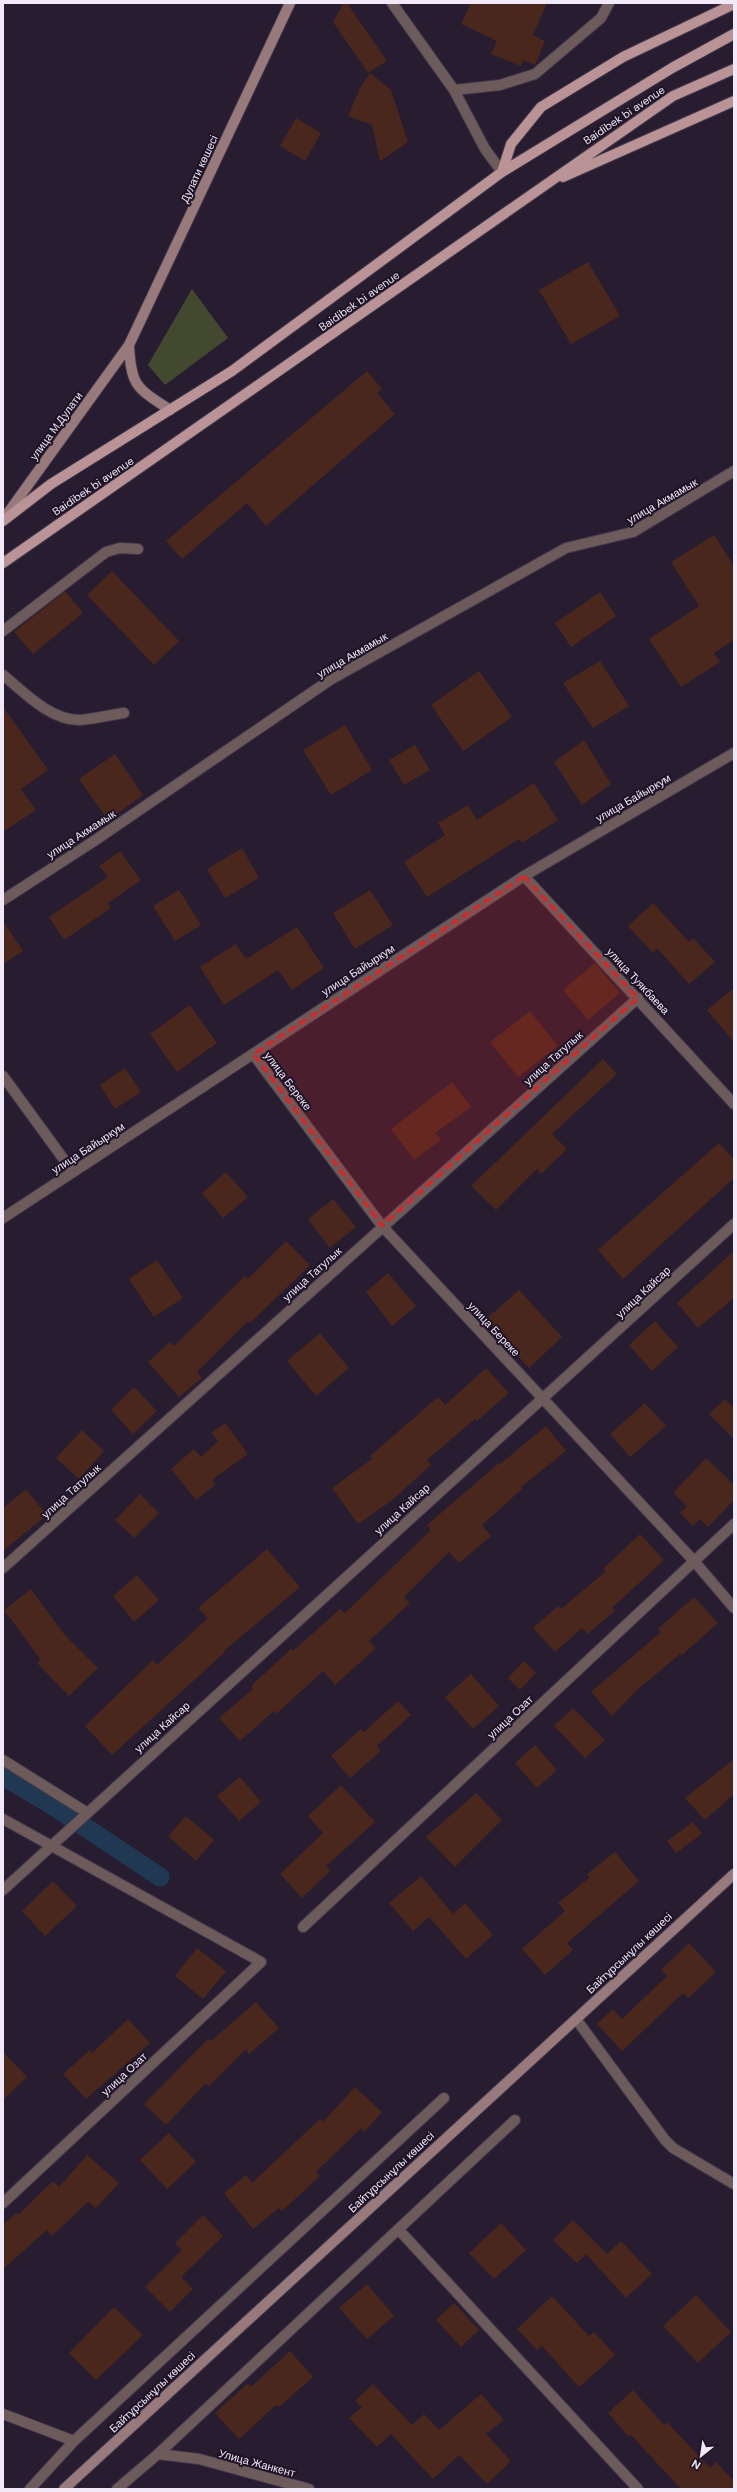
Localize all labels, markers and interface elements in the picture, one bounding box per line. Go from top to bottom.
street label: Baidibek bi avenue [581,83,667,147]
street label: Дулати көшесі [177,133,221,205]
street label: Baidibek bi avenue [316,268,402,334]
street label: улица М.Дулати [27,389,85,463]
street label: Baidibek bi avenue [50,454,136,518]
street label: улица Акмамык [624,475,700,527]
street label: улица Акмамык [314,629,390,681]
street label: улица Байыркум [593,771,673,825]
street label: улица Акмамык [44,806,118,861]
street label: улица Байыркум [319,941,397,999]
street label: улица Туякбаева [604,945,673,1018]
street label: улица Татулык [521,1028,586,1088]
street label: улица Береке [261,1049,315,1113]
street label: улица Байыркум [49,1119,127,1177]
street label: улица Татулык [280,1244,345,1304]
street label: улица Кайсар [613,1263,673,1321]
street label: улица Береке [465,1299,523,1359]
street label: улица Татулык [39,1461,104,1521]
street label: улица Кайсар [371,1481,433,1537]
street label: улица Озат [484,1692,536,1742]
street label: улица Кайсар [131,1699,193,1755]
street label: Байтұрсынұлы көшесі [583,1910,675,1996]
street label: улица Озат [98,2049,150,2099]
street label: Байтұрсынұлы көшесі [345,2129,437,2215]
street label: Байтұрсынұлы көшесі [106,2349,198,2435]
north arrow [681,2436,721,2476]
street label: Улица Жанкент [217,2446,297,2480]
text: N [689,2457,703,2473]

